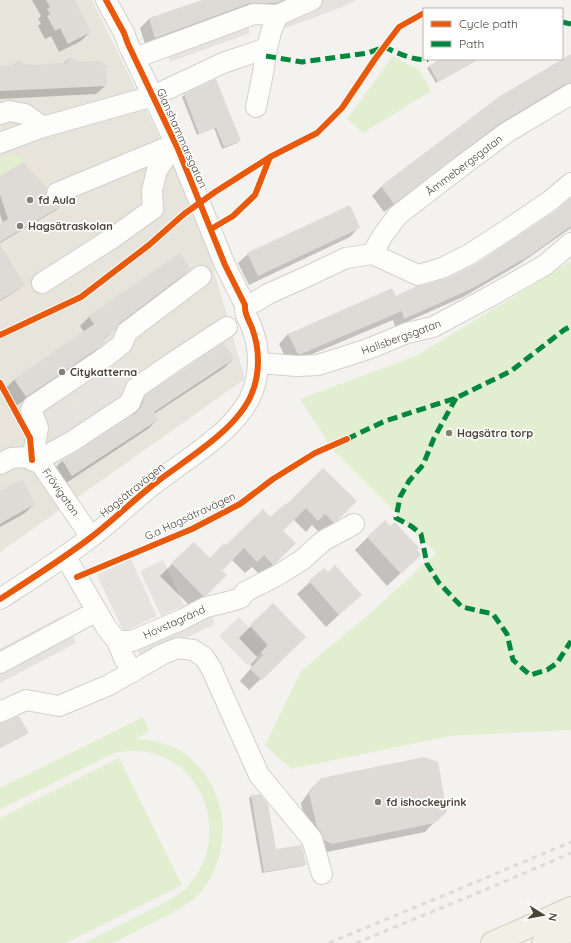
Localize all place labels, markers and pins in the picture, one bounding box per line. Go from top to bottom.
place label: fd Aula [38,193,76,207]
marker: fd Aula [25,195,35,205]
place label: Hagsätraskolan [28,219,113,233]
marker: Hagsätraskolan [15,221,25,231]
place label: Citykatterna [70,365,137,379]
marker: Citykatterna [57,367,67,377]
place label: Hagsätra torp [457,426,533,440]
marker: Hagsätra torp [444,428,454,438]
place label: fd ishockeyrink [386,795,467,809]
marker: fd ishockeyrink [373,797,383,807]

